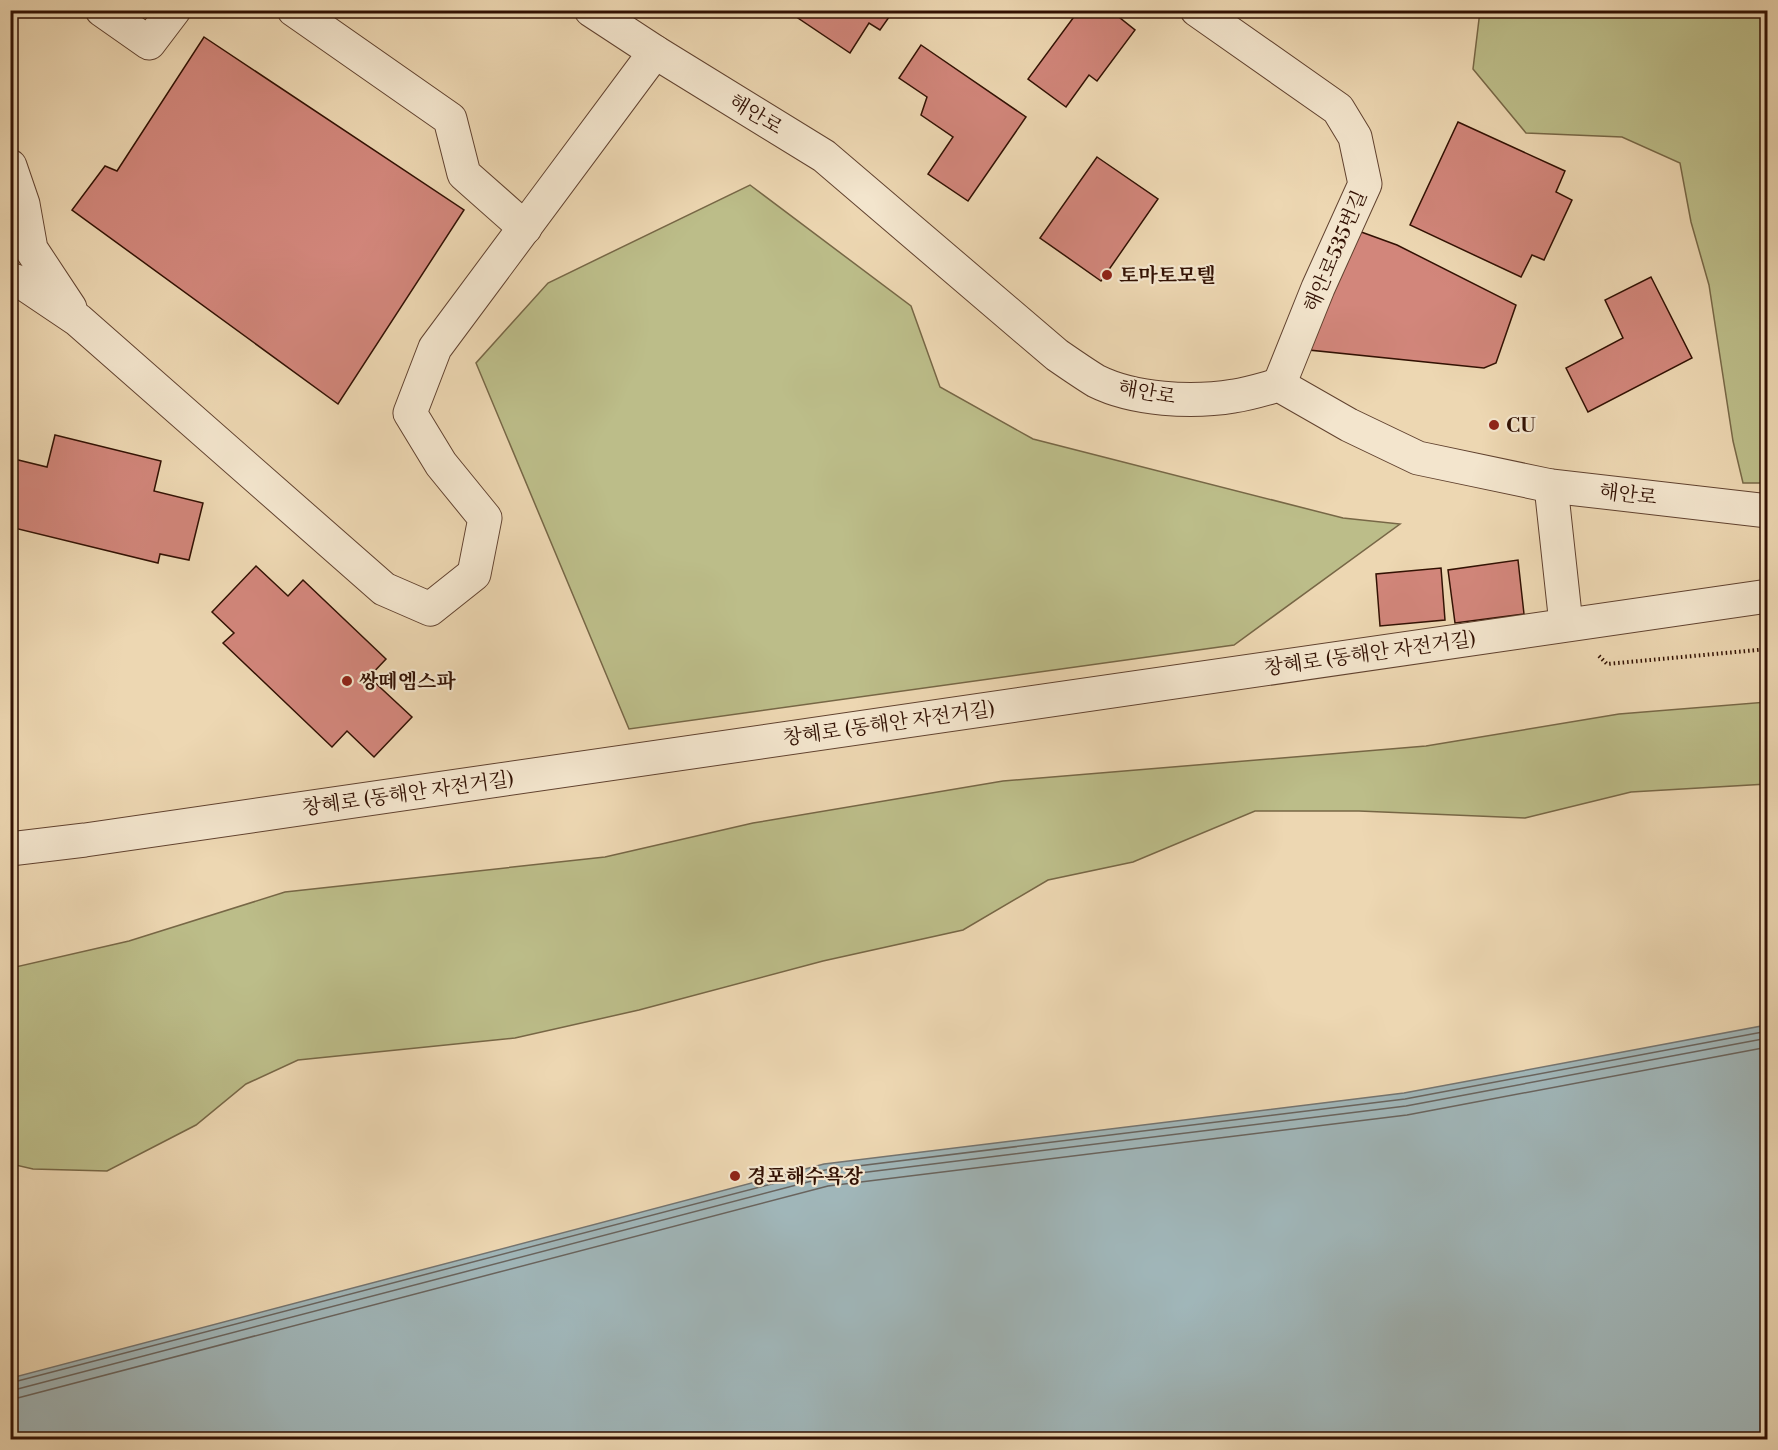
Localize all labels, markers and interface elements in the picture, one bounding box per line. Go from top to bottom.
street label: 해안로 [724,90,787,141]
street label: 해안로535번길 [1300,187,1373,316]
place label: 토마토모텔 [1119,264,1216,289]
marker: 토마토모텔 [1100,268,1114,282]
street label: 해안로 [1116,376,1177,411]
place label: CU [1506,414,1536,439]
marker: CU [1487,418,1501,432]
street label: 해안로 [1598,480,1658,511]
street label: 창혜로 (동해안 자전거길) [1263,627,1478,682]
place label: 쌍떼엠스파 [359,670,456,695]
marker: 쌍떼엠스파 [340,674,354,688]
street label: 창혜로 (동해안 자전거길) [782,697,997,752]
street label: 창혜로 (동해안 자전거길) [301,767,516,822]
place label: 경포해수욕장 [747,1165,864,1190]
marker: 경포해수욕장 [728,1169,742,1183]

